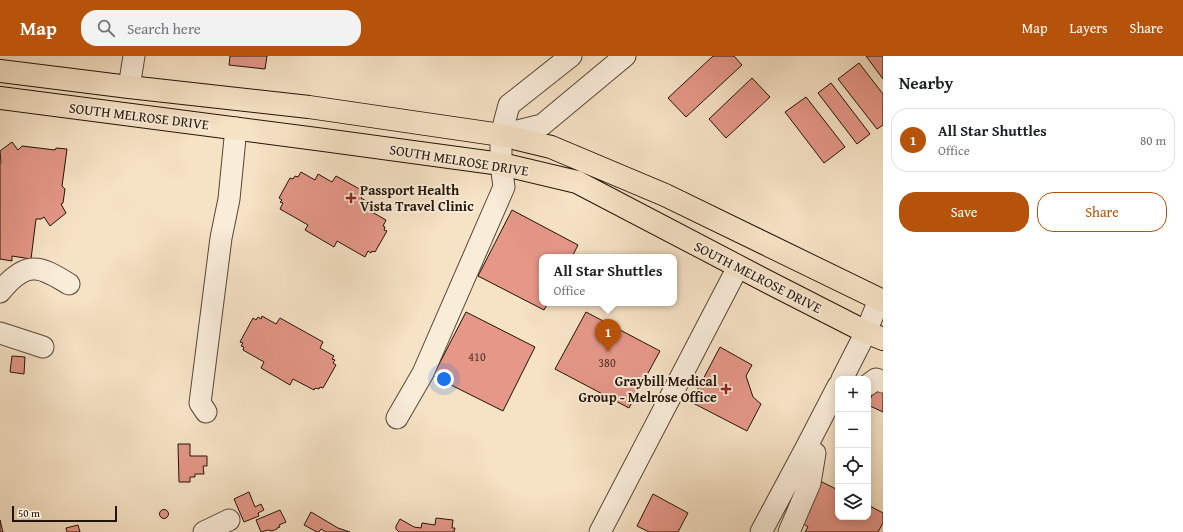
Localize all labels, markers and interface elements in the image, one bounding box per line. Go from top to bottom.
search box [81,10,361,46]
text: Map [20,14,57,42]
icon: search [95,17,117,39]
text: Search here [127,18,201,39]
text: Map [1022,18,1048,38]
text: Layers [1070,18,1108,38]
text: Share [1130,18,1163,38]
text: Nearby [899,70,953,95]
street label: SOUTH MELROSE DRIVE [68,97,210,135]
text: All Star Shuttles [938,120,1047,141]
text: 1 [910,131,916,150]
text: 80 m [1140,131,1166,150]
street label: SOUTH MELROSE DRIVE [388,139,530,181]
text: Office [938,141,970,160]
place label: Passport Health Vista Travel Clinic [360,180,474,216]
marker: Passport Health Vista Travel Clinic [345,192,357,204]
button: Save [899,192,1029,232]
button: Share [1037,192,1167,232]
street label: SOUTH MELROSE DRIVE [691,236,825,318]
popup [539,254,677,306]
text: All Star Shuttles [554,260,662,281]
text: Office [554,281,585,300]
pin: 1 [595,319,621,352]
house number: 410 [468,348,486,365]
house number: 380 [598,354,616,371]
your location [434,369,454,389]
place label: Graybill Medical Group - Melrose Office [578,371,718,407]
map controls [835,376,871,520]
button: + [835,376,871,412]
marker: Graybill Medical Group - Melrose Office [720,383,732,395]
button: − [835,412,871,448]
button: locate [835,448,871,484]
button: layers [835,484,871,520]
scale bar [12,504,117,523]
text: 50 m [18,505,40,521]

